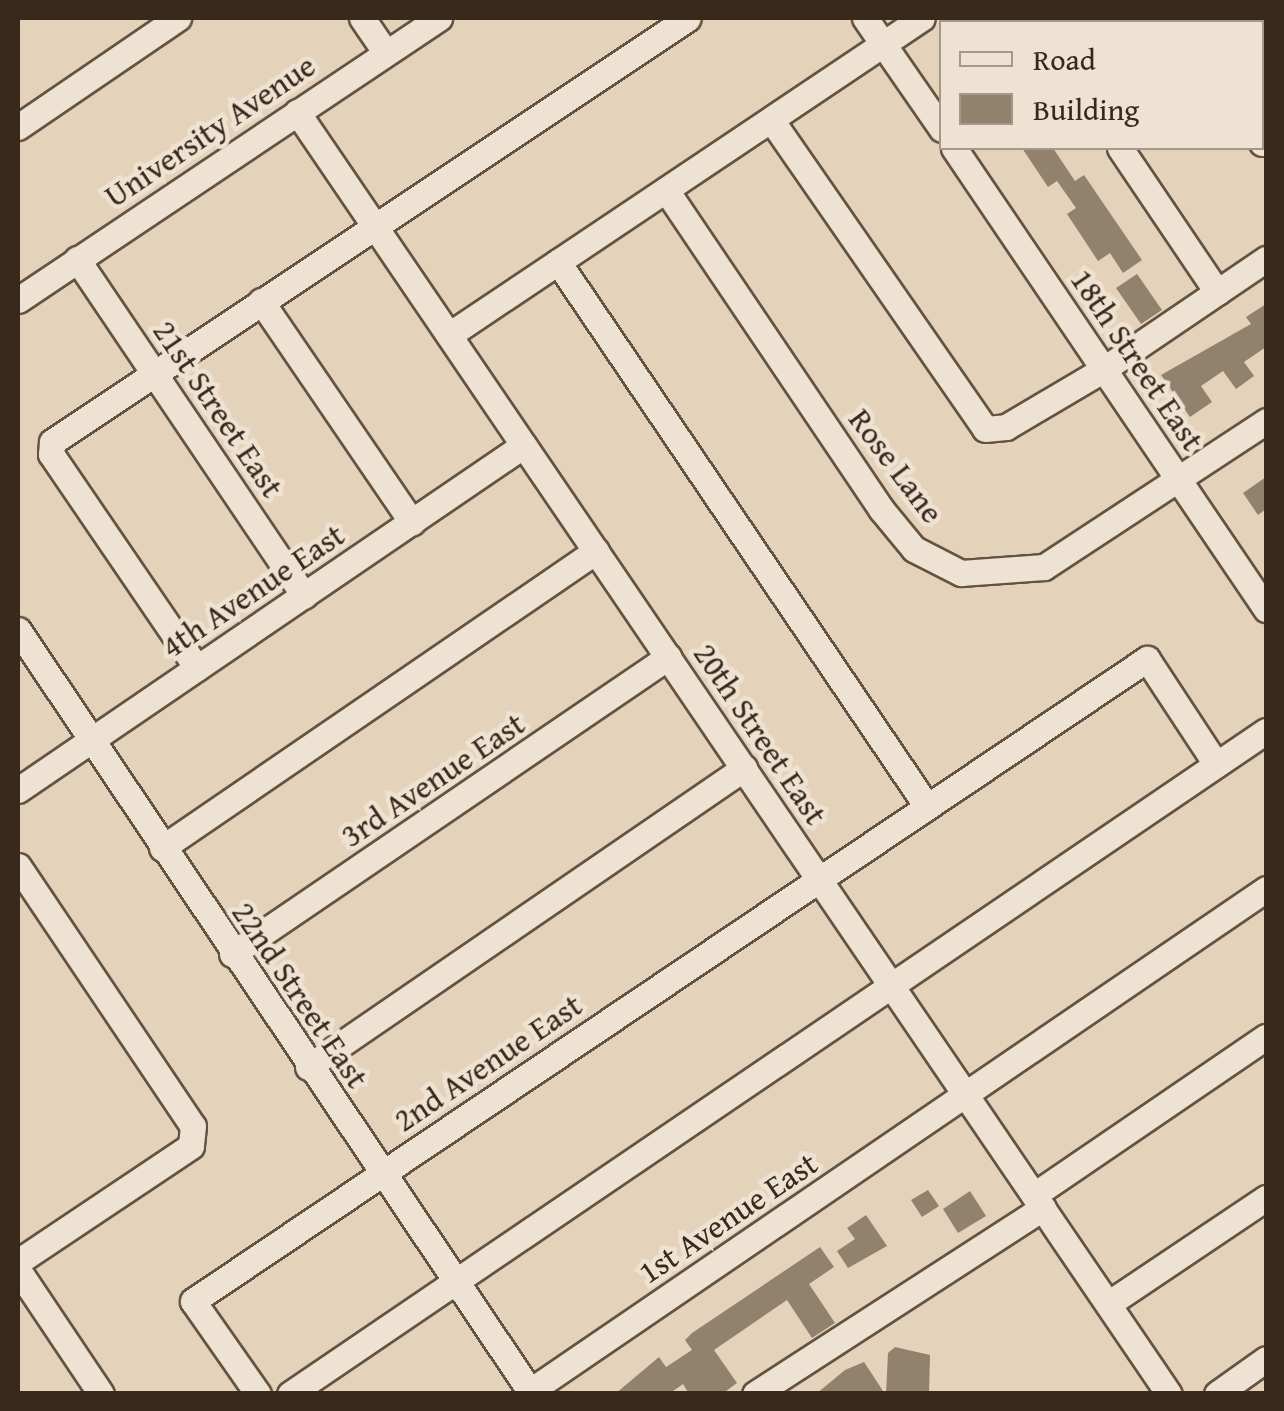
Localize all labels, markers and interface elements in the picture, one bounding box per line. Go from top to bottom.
legend [939,20,1264,150]
text: Road [1033,37,1096,81]
street label: University Avenue [97,46,323,216]
text: Building [1033,87,1139,131]
street label: 18th Street East [1062,262,1212,458]
street label: 21st Street East [145,313,291,505]
street label: Rose Lane [841,401,951,531]
street label: 4th Avenue East [154,516,352,666]
street label: 20th Street East [685,636,835,832]
street label: 3rd Avenue East [334,705,532,855]
street label: 22nd Street East [224,895,376,1095]
street label: 2nd Avenue East [387,986,589,1140]
street label: 1st Avenue East [631,1144,825,1292]

